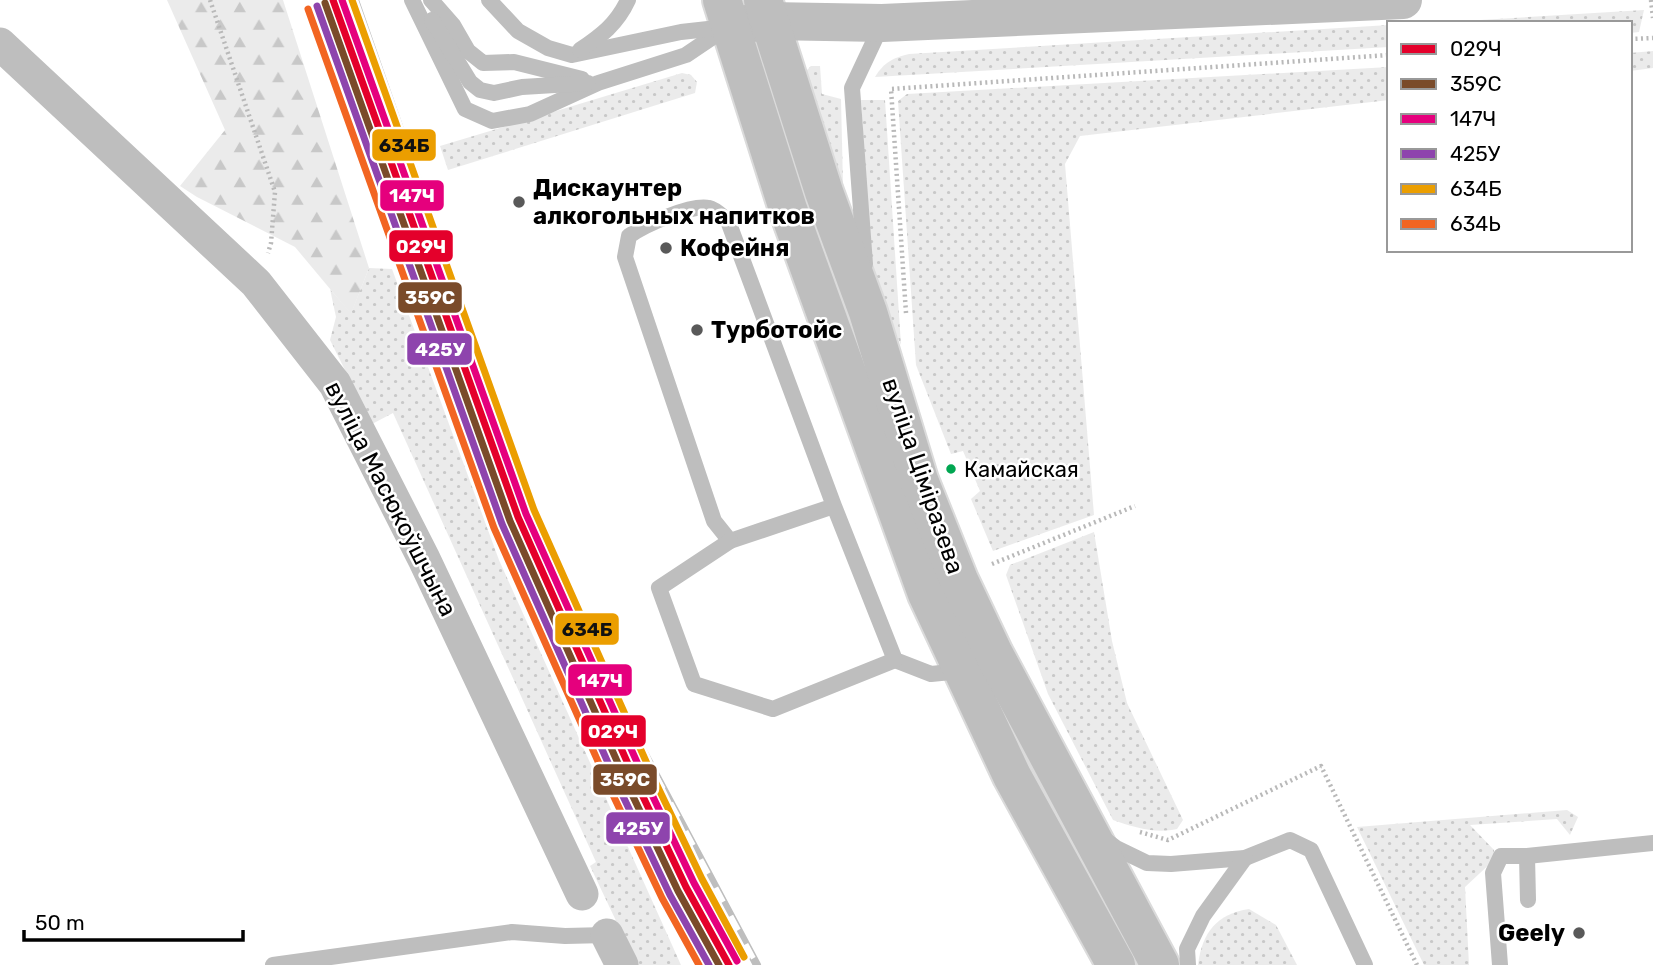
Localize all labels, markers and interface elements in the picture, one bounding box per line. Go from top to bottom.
legend [1387,21,1632,252]
text: 029Ч [1450,36,1502,61]
text: 359С [1450,71,1502,96]
text: 147Ч [1450,106,1496,131]
line badge: 634Б [371,128,437,162]
text: 634Б [379,134,430,157]
text: 425У [1450,141,1501,166]
place label: Дискаунтер алкогольных напитков [533,174,815,230]
text: 634Б [1450,176,1502,201]
line badge: 147Ч [379,179,445,212]
text: 147Ч [389,184,435,207]
marker: Дискаунтер алкогольных напитков [511,194,527,210]
text: 634Ь [1450,211,1501,236]
line badge: 029Ч [388,229,454,263]
place label: Кофейня [680,234,790,262]
text: 029Ч [396,235,446,258]
marker: Кофейня [658,240,674,256]
line badge: 359С [397,281,463,314]
text: 359С [405,286,455,309]
place label: Турботойс [711,316,842,344]
marker: Турботойс [689,322,705,338]
line badge: 425У [406,332,473,366]
text: 425У [415,338,466,361]
street label: вуліца Ціміразева [876,374,970,578]
street label: вуліца Масюкоўшчына [320,377,462,621]
place label: Камайская [964,456,1079,483]
marker: Камайская [944,462,958,476]
line badge: 634Б [554,612,620,646]
text: 634Б [562,618,613,641]
line badge: 147Ч [567,663,633,697]
text: 147Ч [577,669,623,692]
line badge: 029Ч [580,714,647,748]
text: 029Ч [588,720,638,743]
line badge: 359С [592,763,658,796]
text: 359С [600,768,650,791]
line badge: 425У [605,811,671,845]
text: 425У [613,817,664,840]
scale bar [24,898,243,942]
text: 50 m [35,910,85,935]
place label: Geely [1498,919,1565,947]
marker: Geely [1571,925,1587,941]

